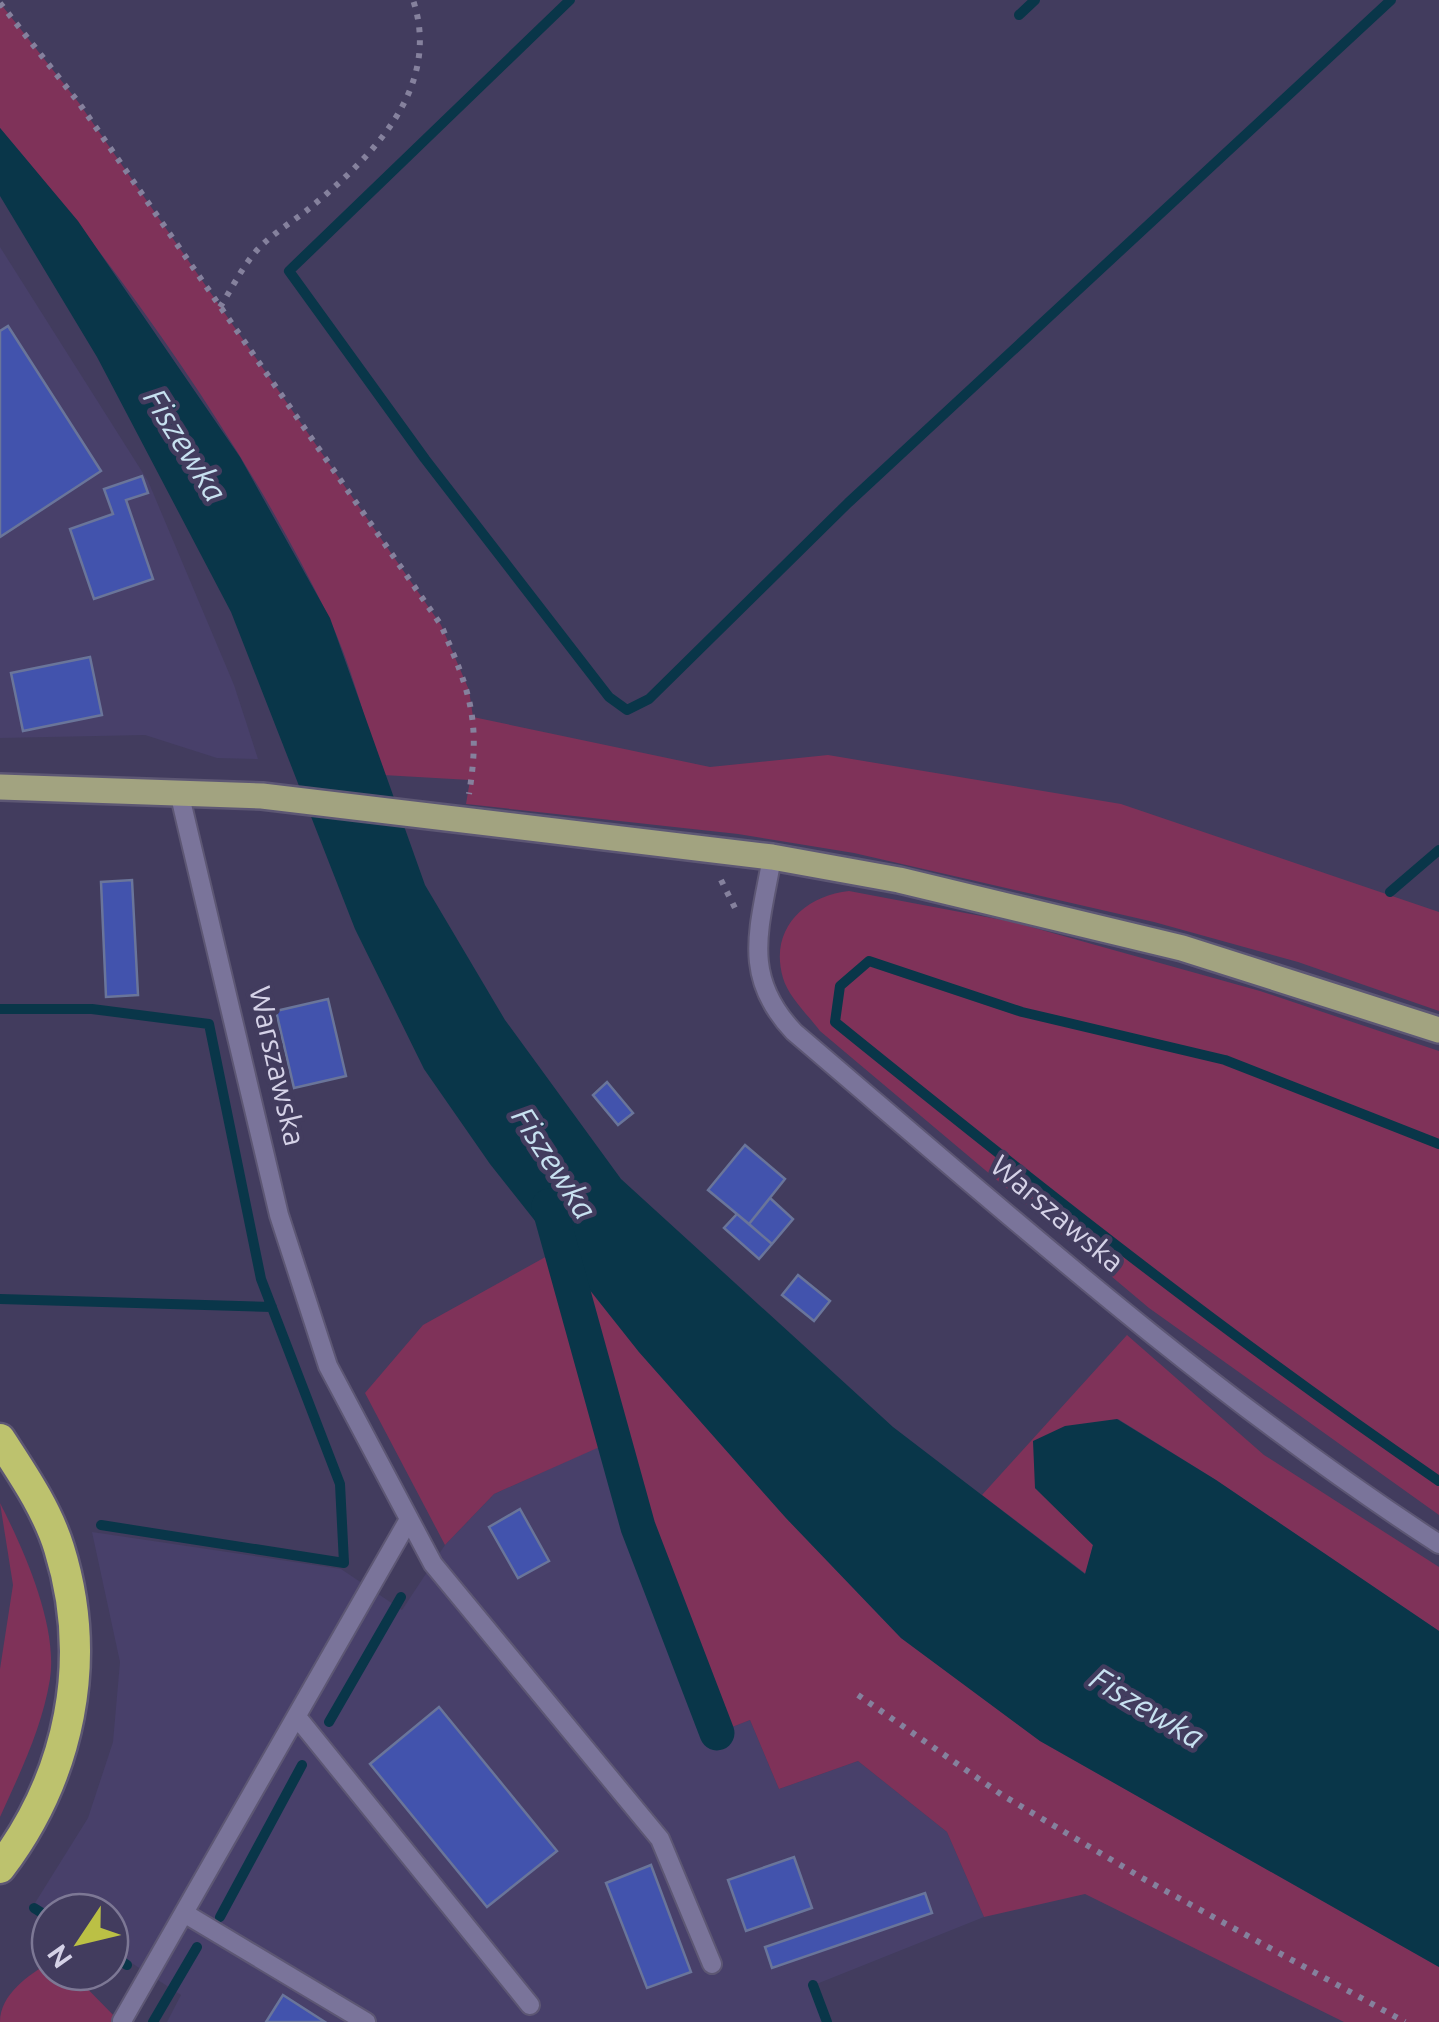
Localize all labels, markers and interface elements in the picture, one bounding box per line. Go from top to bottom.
water label: Fiszewka [137,381,235,508]
street label: Warszawska [243,983,313,1149]
water label: Fiszewka [505,1100,604,1225]
street label: Warszawska [984,1148,1131,1279]
water label: Fiszewka [1084,1659,1211,1755]
north arrow [30,1892,130,1992]
text: N [40,1939,78,1974]

